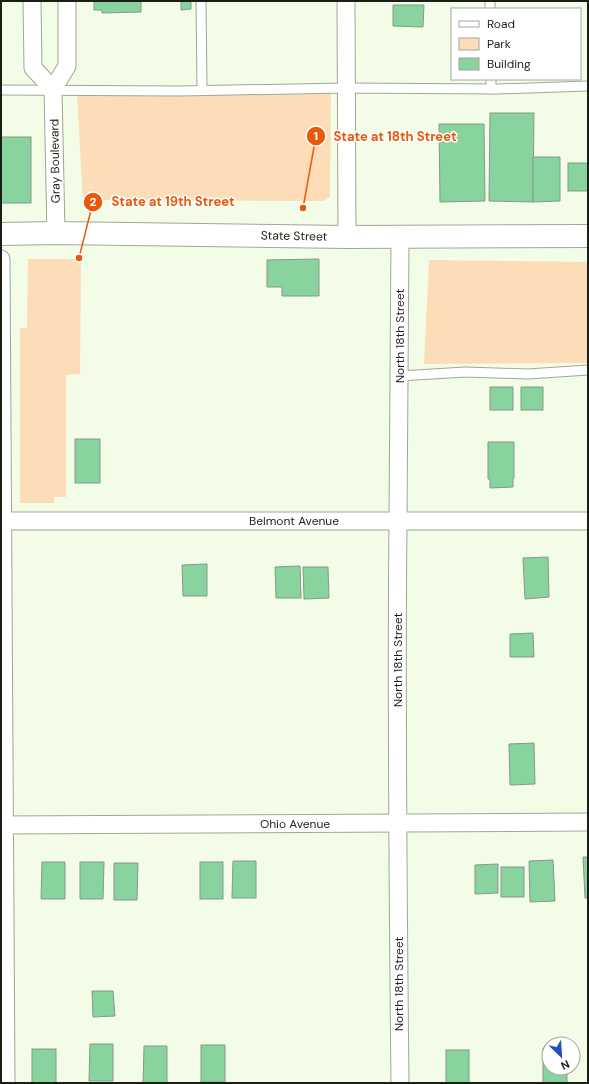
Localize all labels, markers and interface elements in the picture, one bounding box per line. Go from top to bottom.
legend [451,8,581,80]
text: Road [487,16,515,32]
text: Park [487,36,511,52]
text: Building [487,56,531,72]
street label: Gray Boulevard [46,119,64,203]
callout: State at 18th Street [306,124,465,149]
text: 1 [314,128,318,144]
text: State at 18th Street [333,128,457,145]
callout: State at 19th Street [83,189,242,214]
text: State at 19th Street [111,193,235,210]
text: 2 [90,194,97,210]
street label: State Street [261,227,328,245]
street label: North 18th Street [392,288,408,383]
street label: Belmont Avenue [249,513,339,529]
street label: North 18th Street [390,612,406,707]
street label: Ohio Avenue [260,816,330,832]
street label: North 18th Street [391,936,407,1031]
north arrow [541,1036,581,1076]
text: N [559,1057,572,1073]

